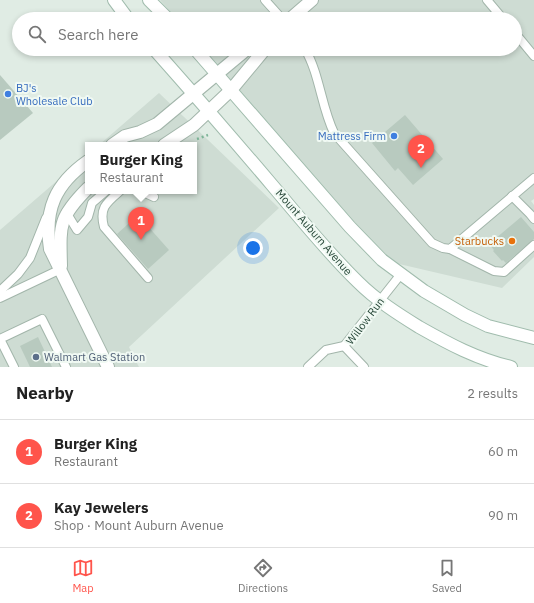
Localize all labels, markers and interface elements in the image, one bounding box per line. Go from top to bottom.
search box [12,12,522,56]
icon: search [26,23,48,45]
text: Search here [58,25,138,44]
place label: BJ's Wholesale Club [16,81,93,108]
marker: BJ's Wholesale Club [3,89,13,99]
place label: Mattress Firm [318,129,386,143]
marker: Mattress Firm [389,131,399,141]
pin: 2 [408,135,434,168]
popup [85,142,197,194]
text: Burger King [100,150,182,169]
text: Restaurant [100,169,164,186]
street label: Mount Auburn Avenue [273,186,355,278]
pin: 1 [128,207,154,240]
place label: Starbucks [455,234,504,248]
marker: Starbucks [507,236,517,246]
your location [243,238,263,258]
street label: Willow Run [343,295,387,347]
place label: Walmart Gas Station [44,350,145,364]
marker: Walmart Gas Station [31,352,41,362]
text: Nearby [16,382,74,404]
text: 2 results [467,385,518,402]
text: Burger King [54,434,137,453]
text: 1 [25,443,33,460]
text: 60 m [488,443,518,460]
text: Restaurant [54,453,118,470]
text: Kay Jewelers [54,498,148,517]
text: 2 [25,507,33,524]
text: 90 m [488,507,518,524]
text: Shop · Mount Auburn Avenue [54,517,224,534]
tab: Map [72,557,94,595]
tab: Directions [238,557,288,595]
tab: Saved [432,557,462,595]

